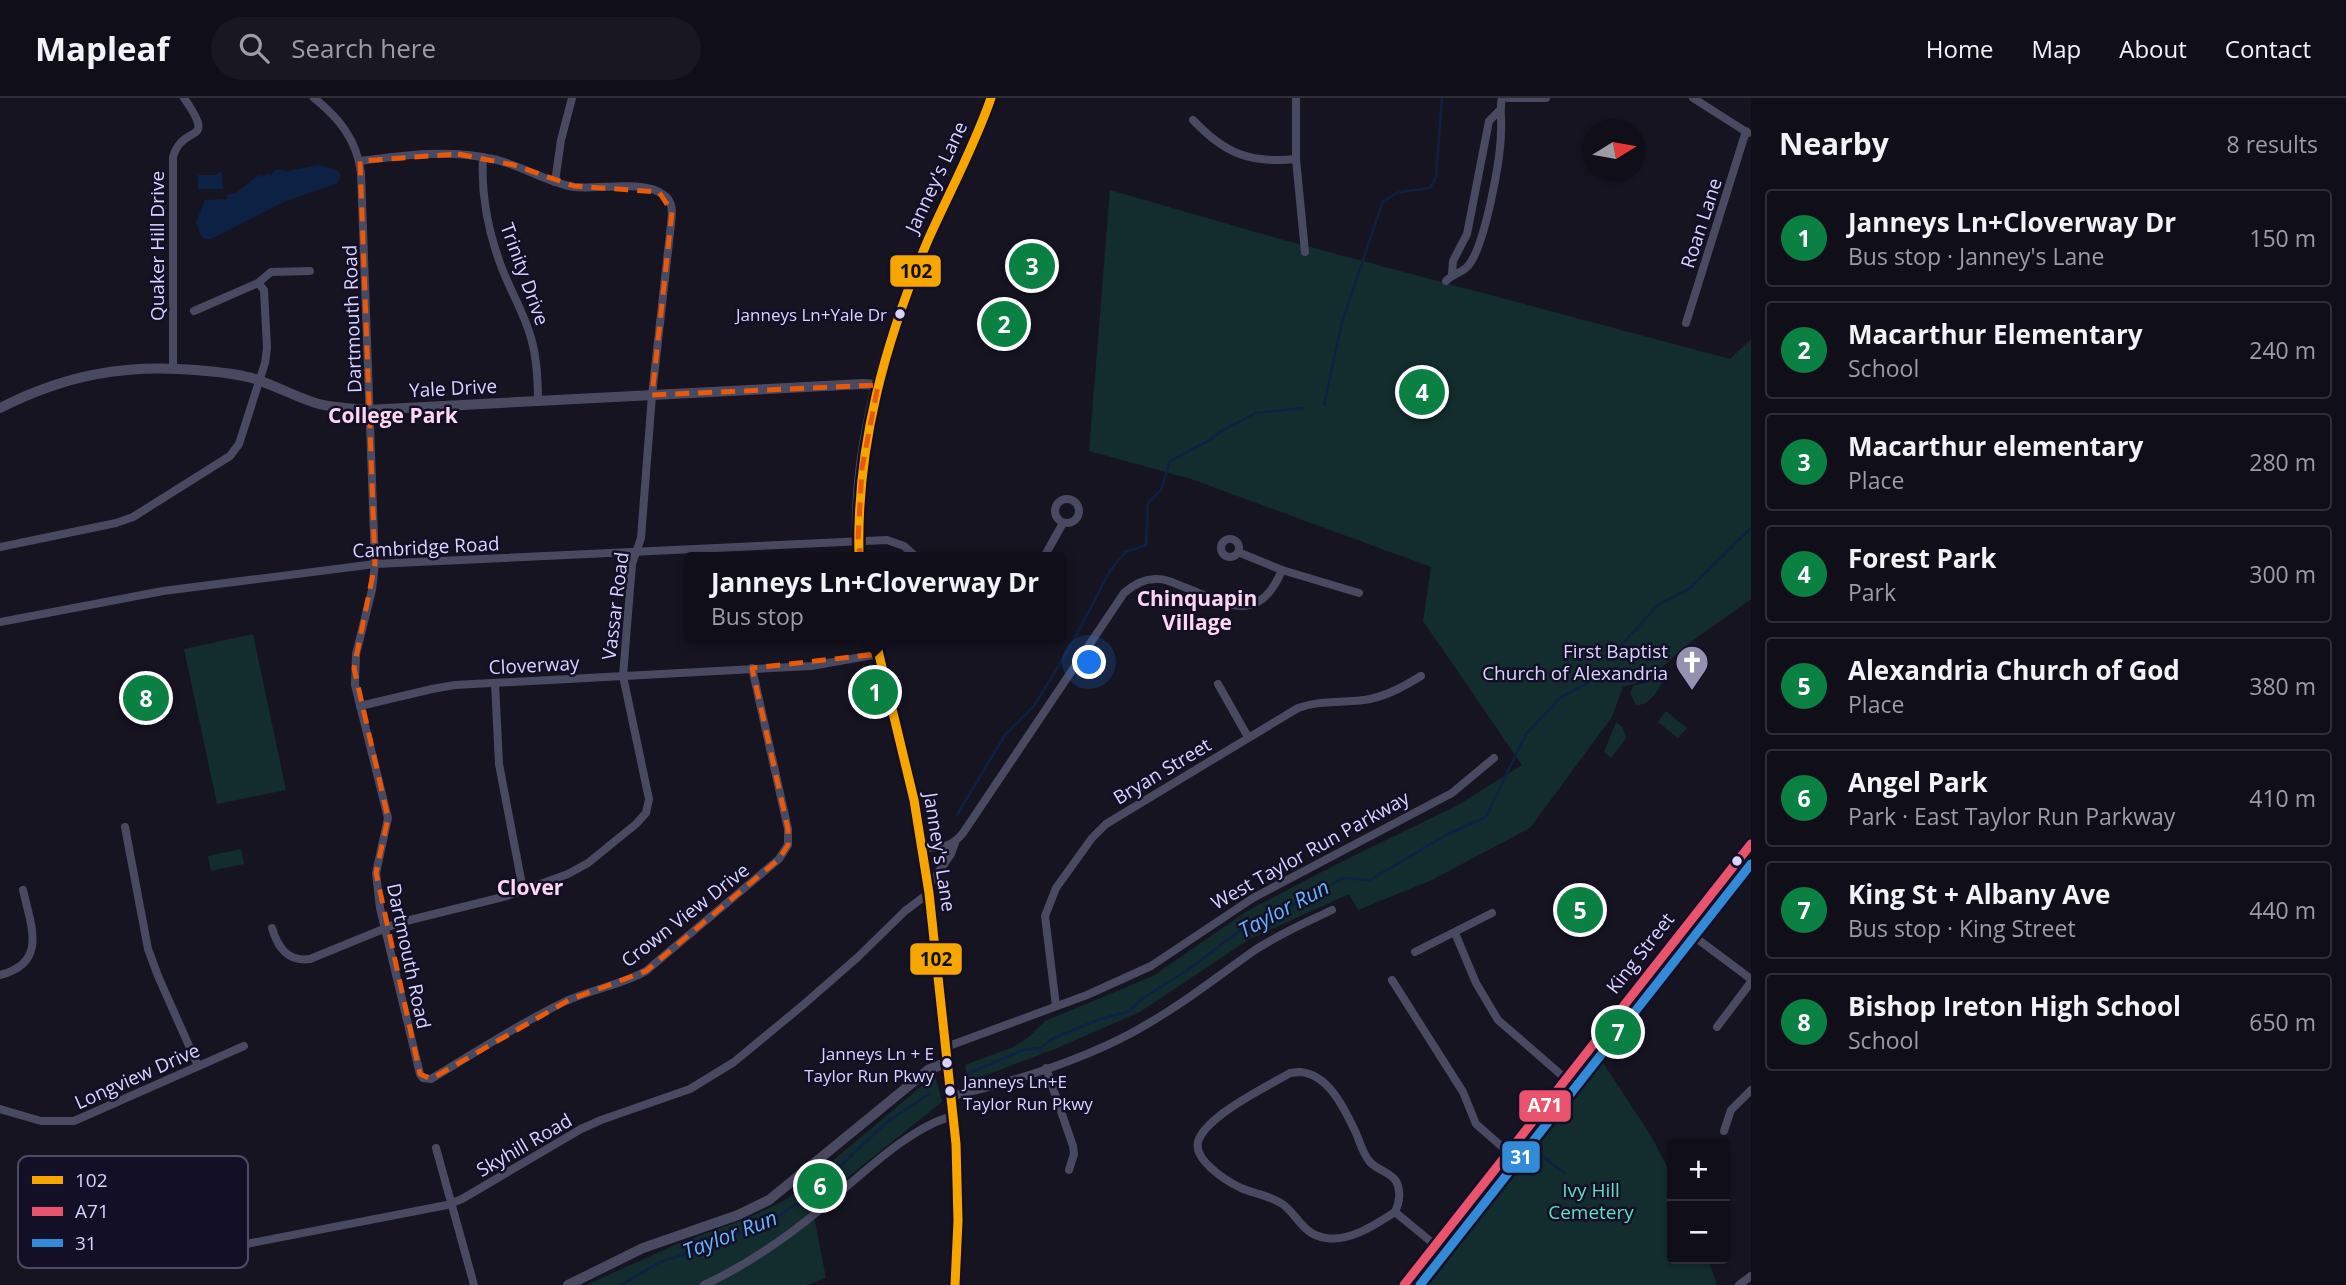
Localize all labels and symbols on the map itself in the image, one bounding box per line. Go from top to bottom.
street label: Janney's Lane [898,117,973,239]
north arrow [1583,119,1646,182]
street label: Quaker Hill Drive [144,171,170,321]
street label: Roan Lane [1674,175,1728,271]
street label: Trinity Drive [494,219,556,329]
pin: 3 [1009,240,1055,292]
street label: Dartmouth Road [336,244,368,394]
line badge: 102 [889,254,942,288]
text: 102 [900,258,932,284]
pin: 2 [981,298,1027,350]
place label: Janneys Ln+Yale Dr [734,303,887,326]
marker: Janneys Ln+Yale Dr [893,307,907,321]
pin: 4 [1399,366,1445,418]
street label: Yale Drive [408,373,498,403]
district label: College Park [328,401,459,429]
street label: Cambridge Road [352,530,500,564]
street label: Vassar Road [595,551,635,661]
district label: Chinquapin Village [1137,584,1257,636]
place label: First Baptist Church of Alexandria [1482,638,1668,686]
church icon: First Baptist Church of Alexandria [1673,643,1711,692]
your location [1072,645,1106,679]
street label: Cloverway [488,650,581,680]
pin: 1 [852,666,898,718]
pin: 8 [123,672,169,724]
street label: Bryan Street [1108,731,1216,810]
street label: West Taylor Run Parkway [1207,786,1413,914]
street label: Janney's Lane [917,789,962,913]
unlabelled marker [1730,854,1744,868]
street label: Crown View Drive [616,857,754,973]
district label: Clover [497,873,564,901]
water label: Taylor Run [1234,875,1334,943]
street label: Dartmouth Road [381,881,437,1031]
pin: 5 [1557,884,1603,936]
street label: King Street [1600,907,1680,999]
line badge: 102 [909,942,963,976]
text: 102 [920,946,952,972]
pin: 7 [1595,1006,1641,1058]
street label: Longview Drive [70,1037,204,1115]
place label: Janneys Ln + E Taylor Run Pkwy [804,1042,934,1087]
marker: Janneys Ln + E Taylor Run Pkwy [940,1056,954,1070]
place label: Janneys Ln+E Taylor Run Pkwy [961,1070,1093,1115]
marker: Janneys Ln+E Taylor Run Pkwy [943,1084,957,1098]
line badge: A71 [1518,1089,1572,1123]
text: A71 [1528,1092,1562,1118]
street label: Skyhill Road [471,1107,577,1183]
line badge: 31 [1501,1140,1541,1174]
text: 31 [1510,1144,1532,1170]
legend [18,1156,248,1268]
pin: 6 [797,1160,843,1212]
text: 102 [75,1167,108,1193]
park label: Ivy Hill Cemetery [1548,1177,1634,1225]
text: A71 [75,1198,109,1224]
water label: Taylor Run [678,1203,781,1265]
text: 31 [75,1230,97,1256]

